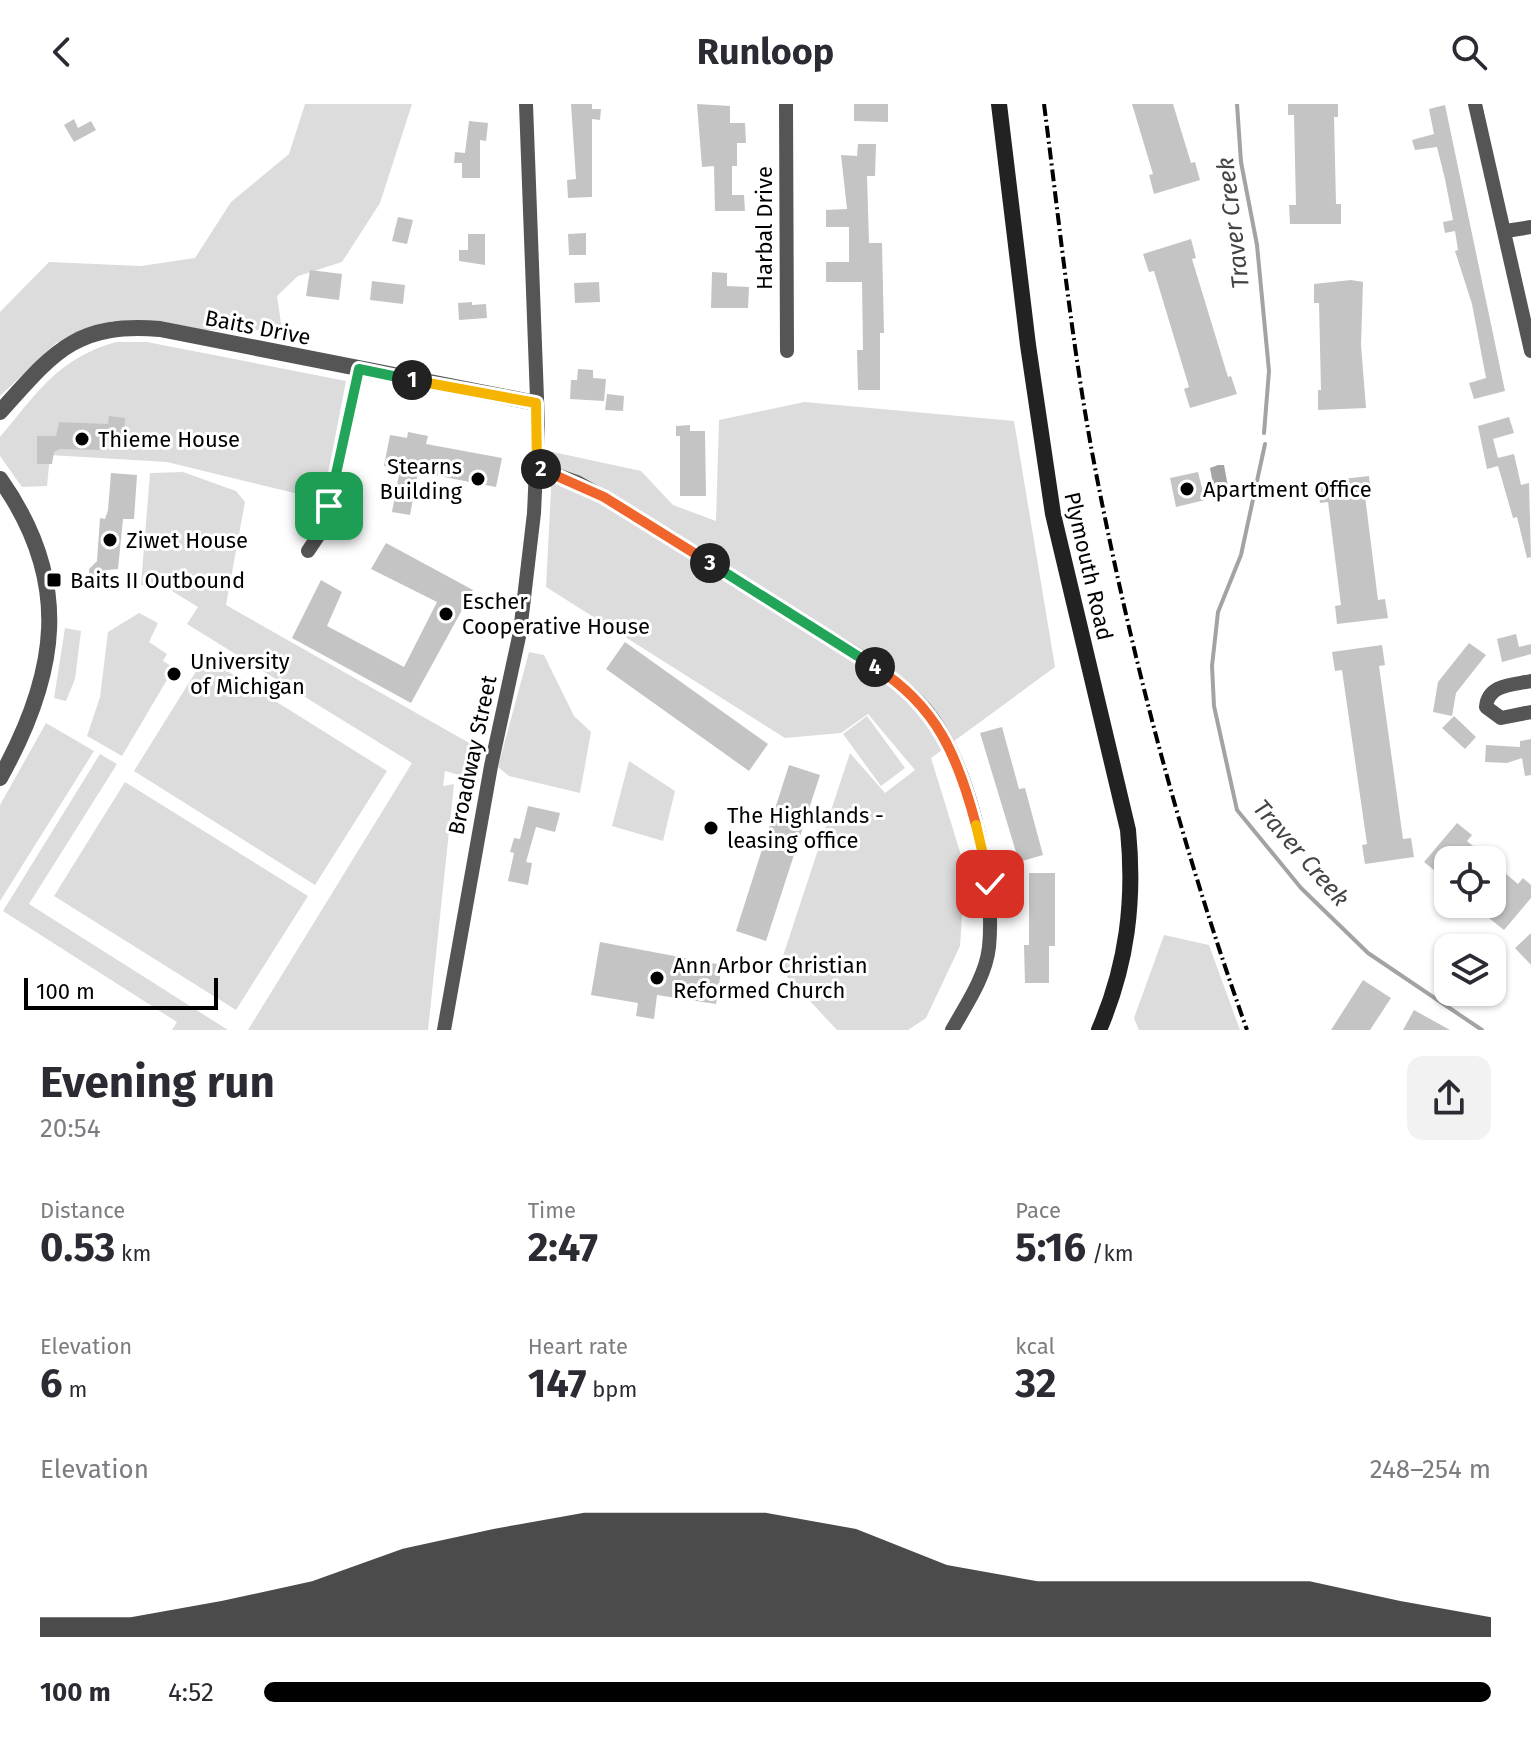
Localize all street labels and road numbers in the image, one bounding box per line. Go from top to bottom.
street label: Harbal Drive [751,166,778,290]
street label: Baits Drive [203,304,313,351]
street label: Plymouth Road [1058,489,1119,643]
street label: Broadway Street [442,673,503,837]

